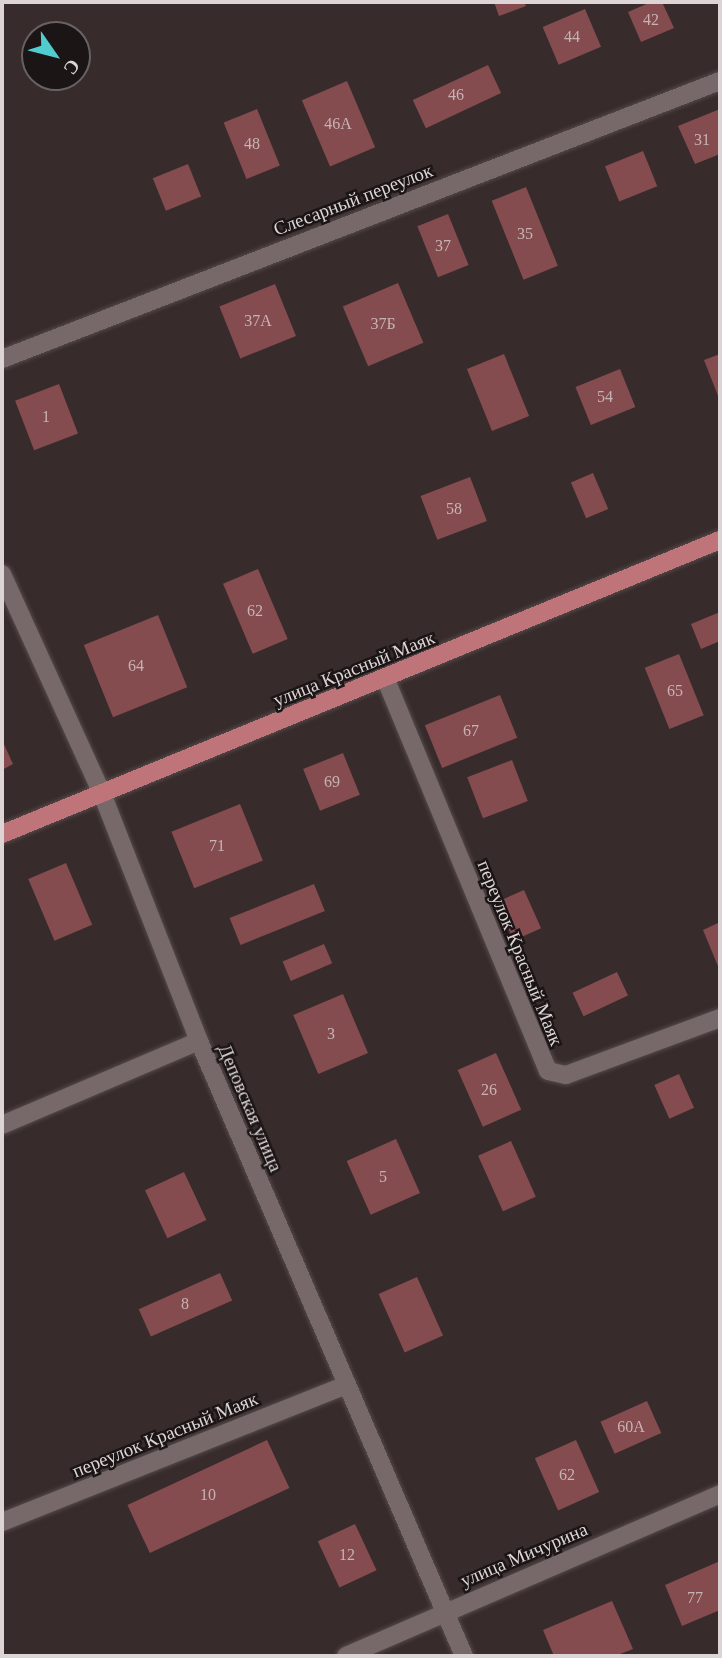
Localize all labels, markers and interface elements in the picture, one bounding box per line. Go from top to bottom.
house number: 42 [643,10,659,30]
north arrow [21,21,91,91]
house number: 44 [564,27,580,47]
text: С [59,56,85,79]
house number: 46 [448,85,464,105]
house number: 46А [324,114,352,134]
house number: 31 [694,130,710,150]
house number: 48 [244,134,260,154]
street label: Слесарный переулок [270,159,436,241]
house number: 35 [517,224,533,244]
house number: 37 [435,236,451,256]
house number: 37А [244,311,272,331]
house number: 37Б [370,314,396,334]
house number: 54 [597,387,613,407]
house number: 1 [42,407,50,427]
house number: 58 [446,499,462,519]
house number: 62 [247,601,263,621]
street label: улица Красный Маяк [270,626,438,712]
house number: 64 [128,656,144,676]
house number: 65 [667,681,683,701]
house number: 67 [463,721,479,741]
house number: 69 [324,772,340,792]
house number: 71 [209,836,225,856]
street label: переулок Красный Маяк [472,857,568,1049]
house number: 3 [327,1024,335,1044]
street label: Деповская улица [213,1041,287,1175]
house number: 26 [481,1080,497,1100]
house number: 5 [379,1167,387,1187]
house number: 8 [181,1294,189,1314]
street label: переулок Красный Маяк [69,1387,261,1483]
house number: 60А [617,1417,645,1437]
house number: 62 [559,1465,575,1485]
house number: 10 [200,1485,216,1505]
street label: улица Мичурина [457,1518,591,1592]
house number: 12 [339,1545,355,1565]
house number: 77 [687,1588,703,1608]

